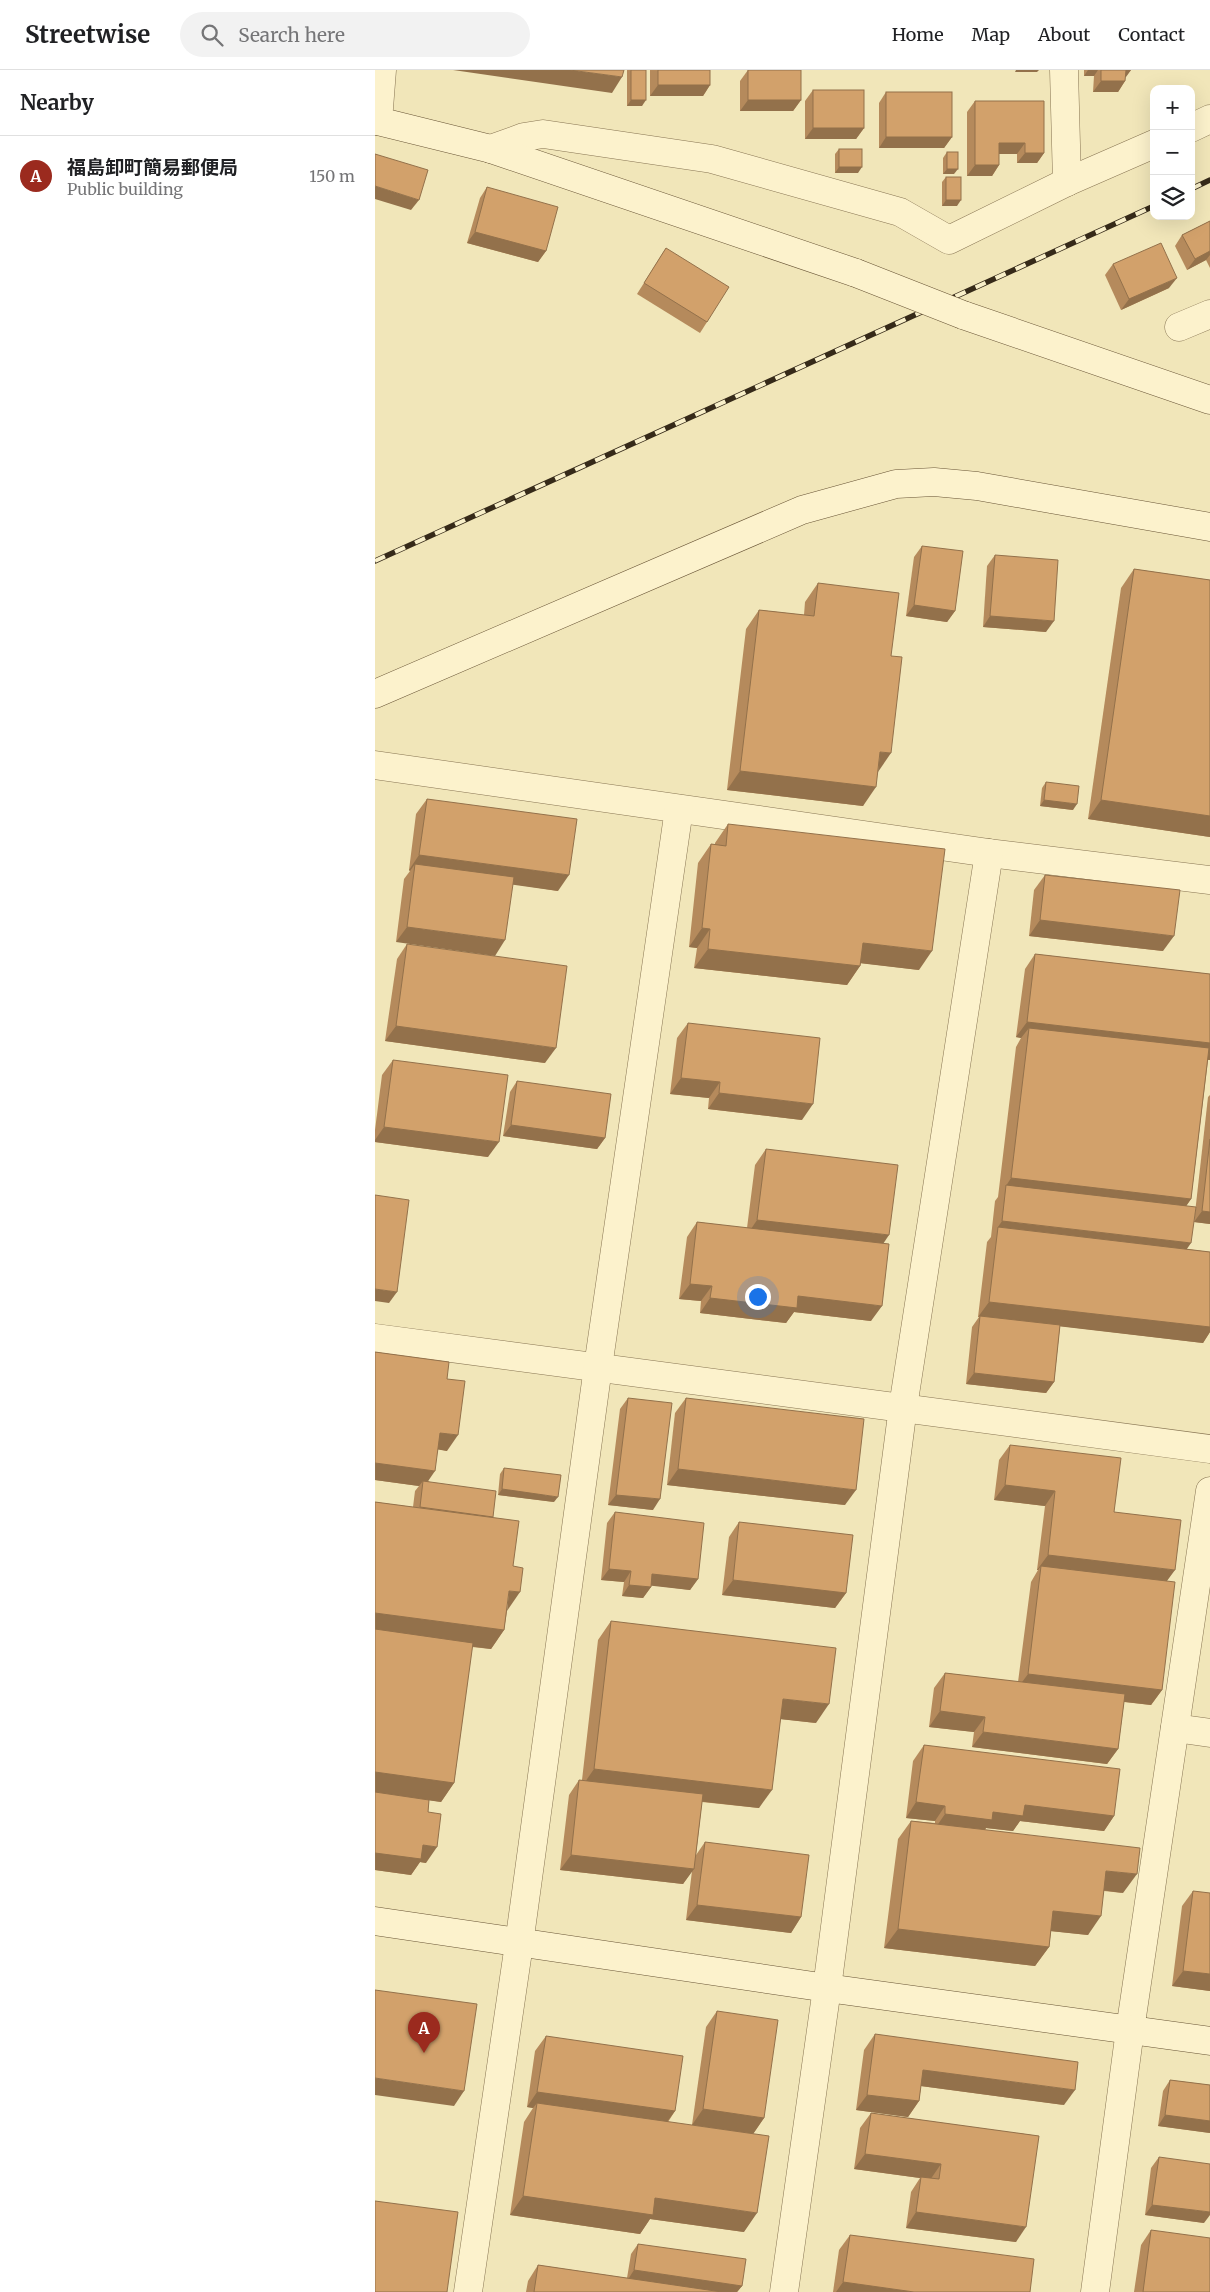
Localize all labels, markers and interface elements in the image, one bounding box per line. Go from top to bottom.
search box [180,12,530,57]
text: Streetwise [25,19,150,50]
icon: search [198,21,226,49]
text: Search here [238,23,345,47]
text: Home [892,23,944,46]
text: Map [972,23,1010,46]
text: About [1038,23,1090,46]
text: Contact [1118,23,1185,46]
map controls [1150,85,1195,220]
button: + [1150,85,1195,130]
text: Nearby [20,89,94,116]
button: − [1150,130,1195,175]
text: 福島卸町簡易郵便局 [67,155,238,179]
text: A [30,166,42,186]
text: 150 m [309,166,355,186]
button: layers [1150,175,1195,220]
text: Public building [67,179,183,199]
your location [745,1284,771,1310]
pin: A [408,2012,440,2053]

